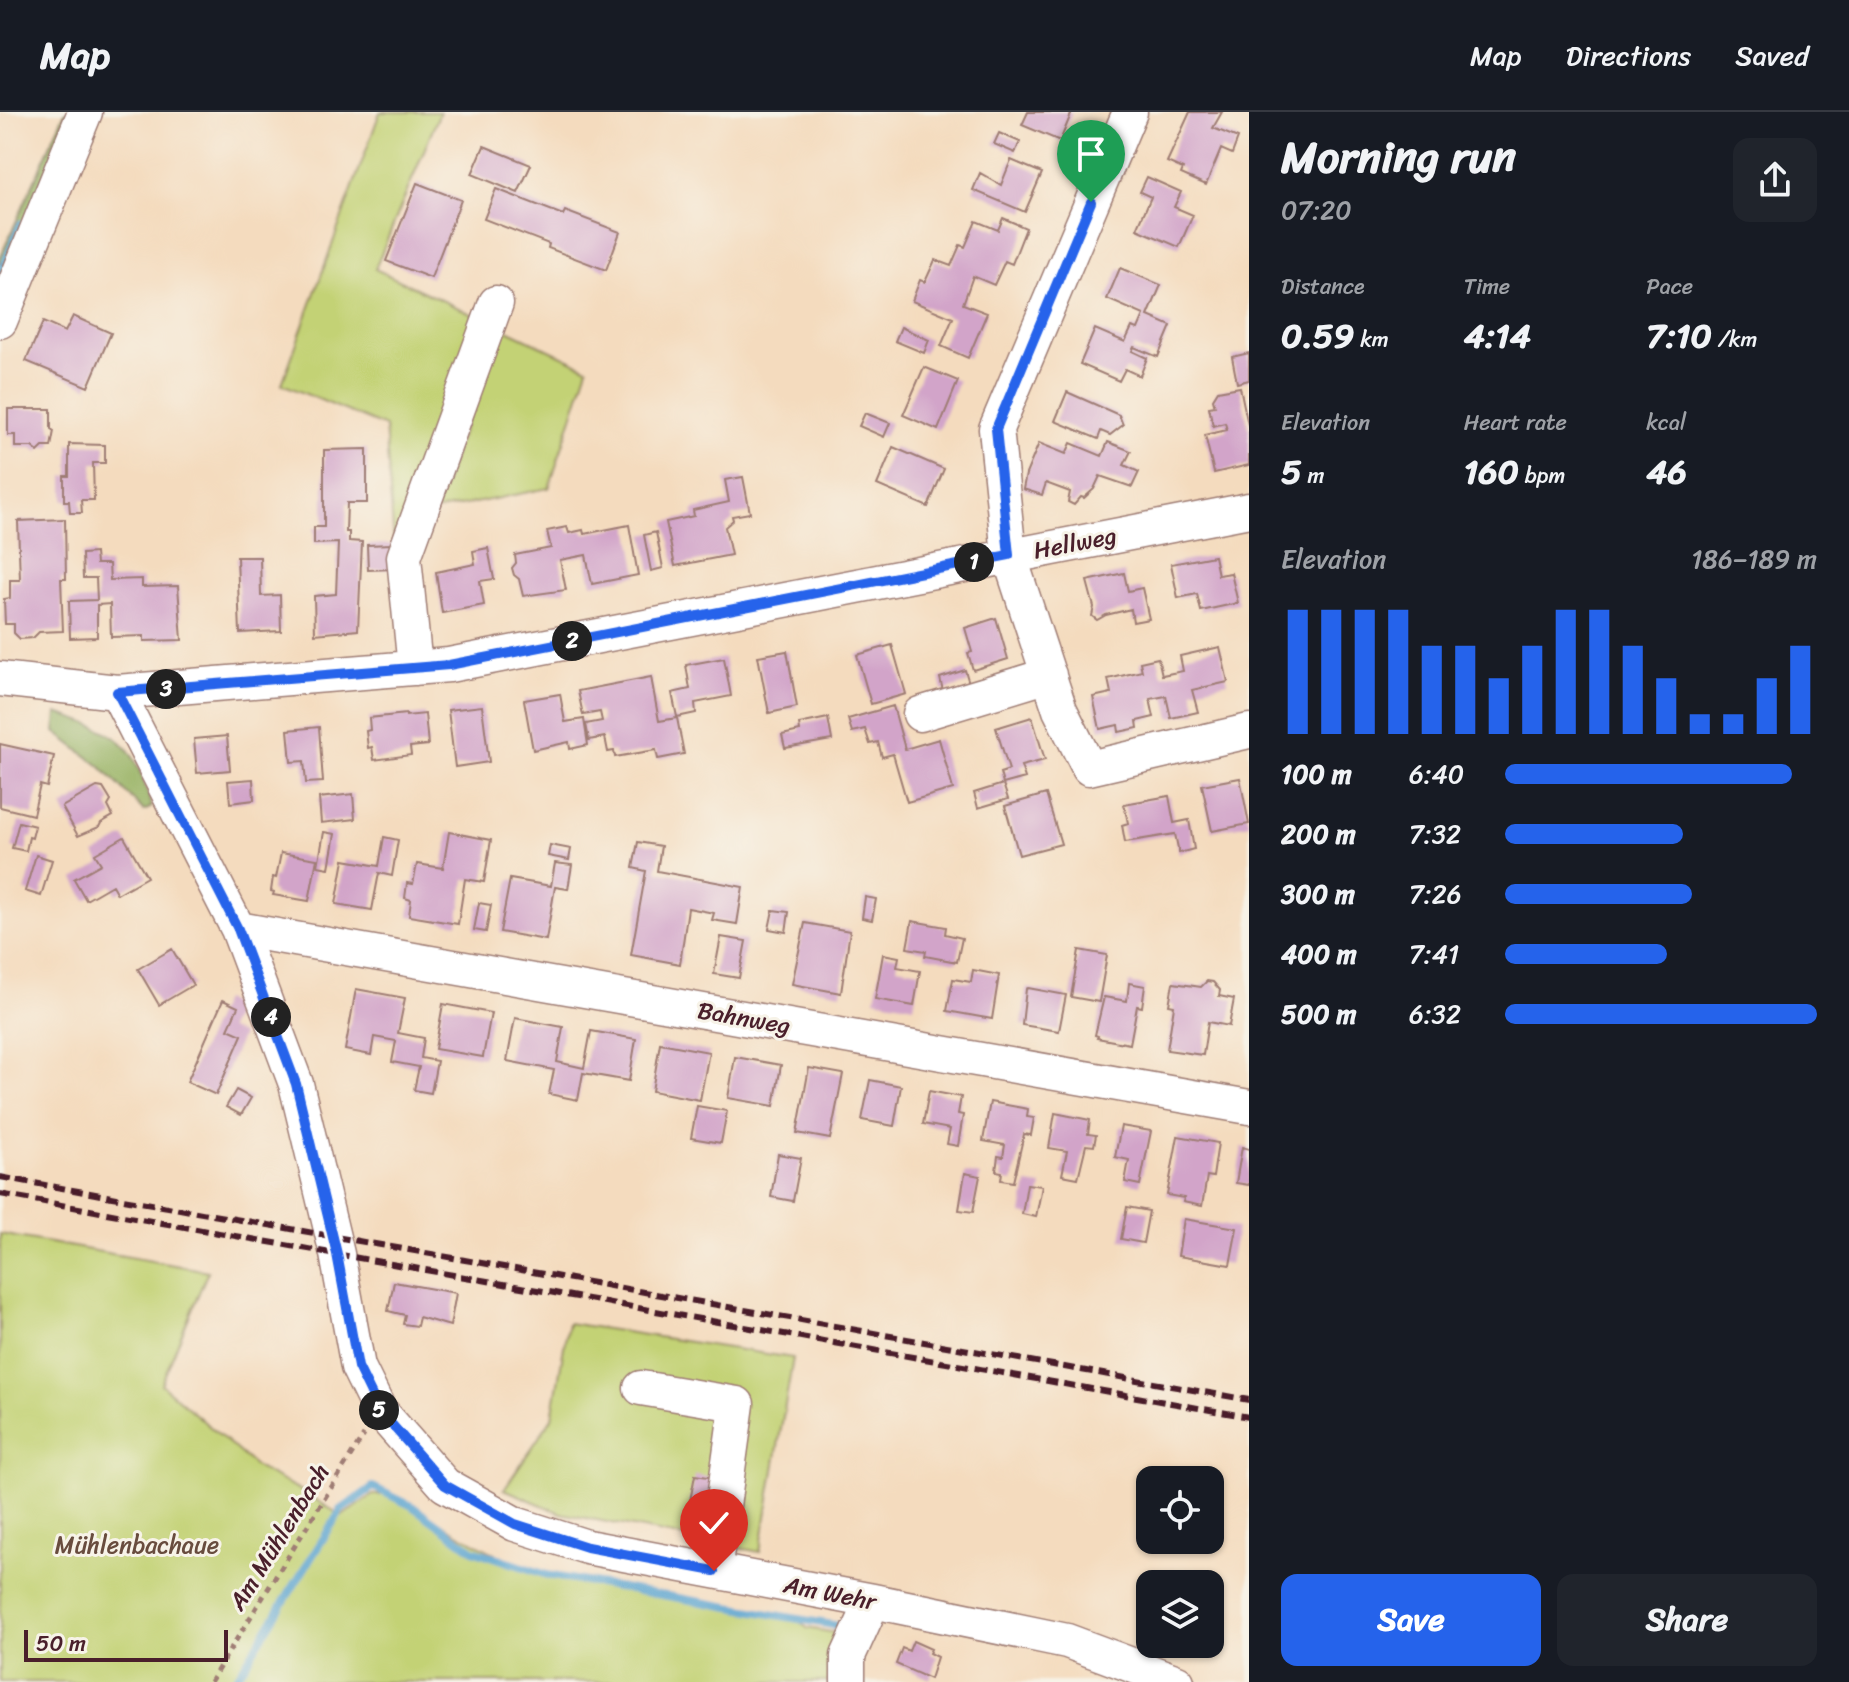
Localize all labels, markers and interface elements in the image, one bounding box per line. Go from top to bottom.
text: Map [40,22,110,89]
text: Map [1470,31,1522,80]
text: Directions [1566,31,1691,80]
text: Saved [1735,31,1809,80]
text: Morning run [1281,118,1516,196]
pin [1057,120,1125,202]
icon: arrive [1069,132,1113,176]
button: share [1733,138,1817,222]
text: 07:20 [1281,187,1352,233]
text: Distance [1281,267,1365,306]
text: Time [1464,267,1510,306]
text: Pace [1646,267,1693,306]
text: 0.59 [1281,306,1354,366]
text: 4:14 [1464,306,1531,366]
text: 7:10 [1646,306,1712,366]
text: km [1354,320,1389,359]
text: /km [1712,320,1757,359]
text: Elevation [1281,403,1370,442]
text: Heart rate [1464,403,1567,442]
text: kcal [1646,403,1686,442]
text: 5 [1281,442,1302,502]
text: 160 [1464,442,1519,502]
text: 46 [1646,442,1687,502]
text: m [1302,456,1324,495]
text: bpm [1519,456,1565,495]
street label: Hellweg [1030,514,1120,572]
text: Elevation [1281,536,1386,582]
text: 186–189 m [1691,536,1817,582]
pin: 1 [954,542,994,582]
text: 1 [969,542,979,581]
pin: 2 [552,621,592,661]
text: 2 [566,621,578,660]
pin: 3 [146,669,186,709]
text: 3 [160,669,172,708]
text: 100 m [1281,751,1352,797]
text: 6:40 [1409,751,1464,797]
text: 200 m [1281,811,1356,857]
text: 7:32 [1409,811,1461,857]
text: 300 m [1281,871,1355,917]
text: 7:26 [1409,871,1461,917]
text: 400 m [1281,931,1357,977]
text: 7:41 [1409,931,1459,977]
street label: Bahnweg [694,989,794,1047]
text: 500 m [1281,991,1356,1037]
text: 6:32 [1409,991,1461,1037]
pin: 4 [251,997,291,1037]
text: 4 [264,997,278,1036]
pin: 5 [359,1390,399,1430]
text: 5 [372,1390,386,1429]
street label: Am Mühlenbach [216,1455,341,1620]
map controls [1136,1466,1224,1658]
button: locate [1136,1466,1224,1554]
pin [680,1489,748,1571]
icon: check [692,1501,736,1545]
park label: Mühlenbachaue [55,1524,219,1566]
street label: Am Wehr [779,1563,881,1623]
button: layers [1136,1570,1224,1658]
button: Save [1281,1574,1541,1666]
button: Share [1557,1574,1817,1666]
text: 50 m [36,1624,86,1663]
scale bar [24,1626,228,1662]

